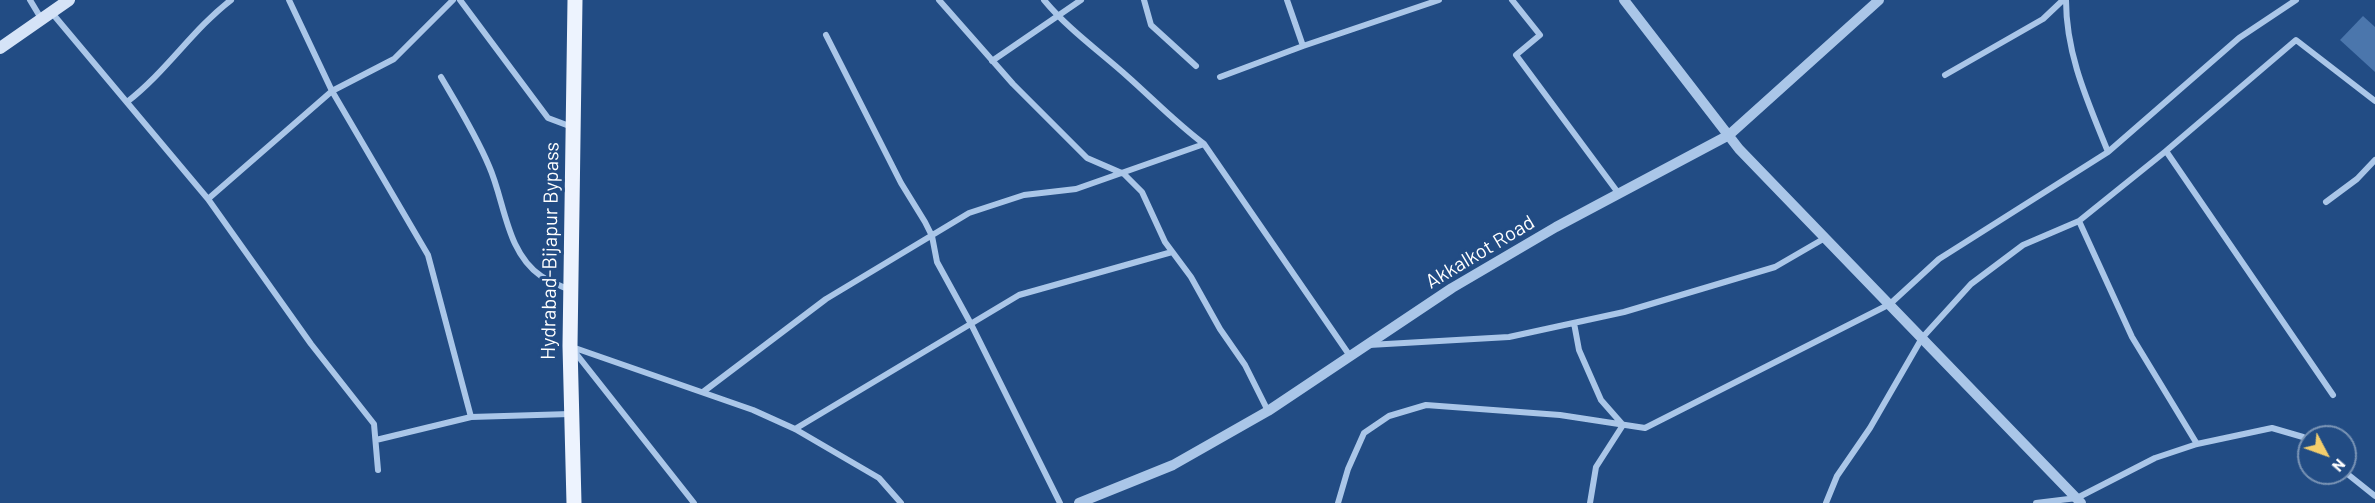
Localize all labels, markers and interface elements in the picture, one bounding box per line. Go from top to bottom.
street label: Hydrabad-Bijapur Bypass [536,142,564,360]
street label: Akkalkot Road [1421,210,1539,294]
north arrow [2297,425,2357,485]
text: N [2329,456,2350,476]

